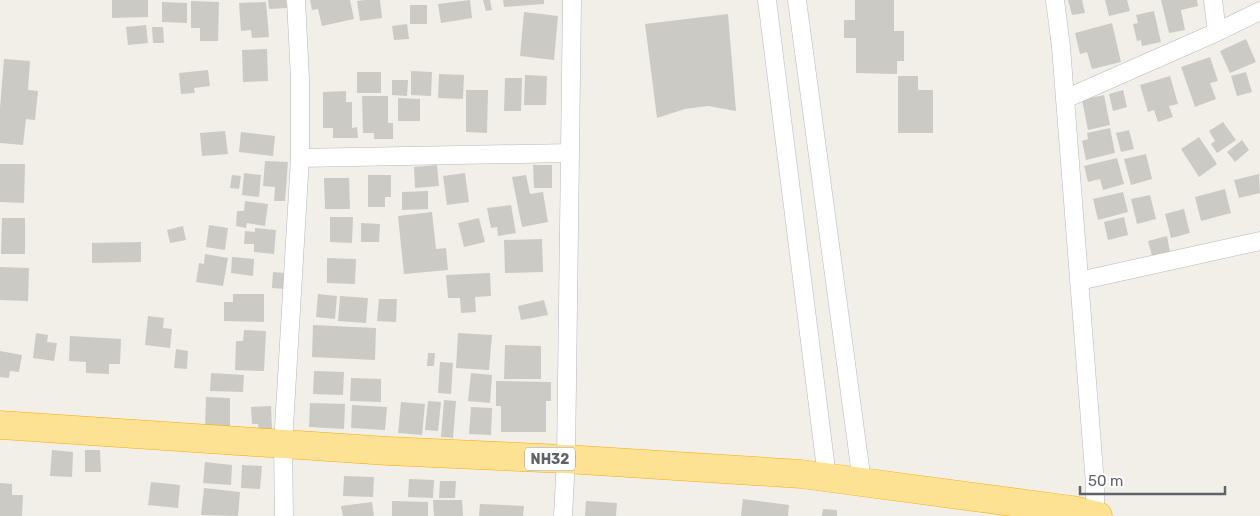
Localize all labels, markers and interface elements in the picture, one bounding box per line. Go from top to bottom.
road number: NH32 [525,448,575,470]
scale bar [1080,464,1225,496]
text: 50 m [1088,472,1123,490]

